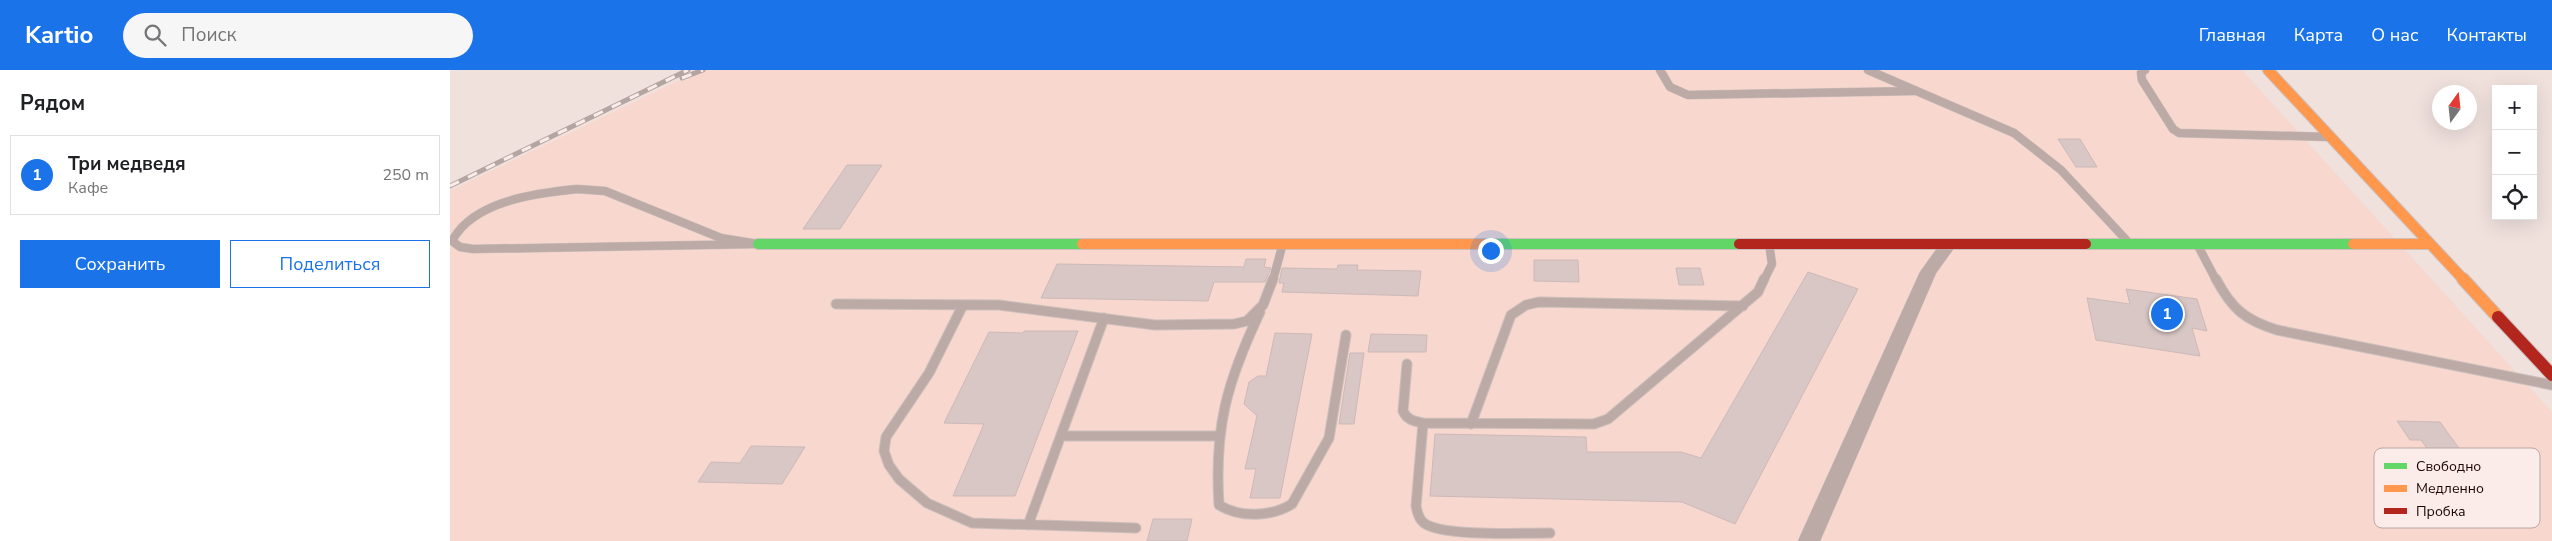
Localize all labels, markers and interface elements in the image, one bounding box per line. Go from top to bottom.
search box [123,13,473,58]
text: Kartio [25,19,93,51]
icon: search [141,21,169,49]
text: Поиск [181,22,237,48]
text: Главная [2199,23,2266,47]
text: Карта [2294,23,2343,47]
text: О нас [2371,23,2419,47]
text: Контакты [2447,23,2527,47]
north arrow [2432,85,2477,130]
map controls [2492,85,2537,220]
button: + [2492,85,2537,130]
text: Рядом [20,89,85,117]
button: − [2492,130,2537,175]
text: Три медведя [68,151,186,177]
text: 1 [32,164,42,186]
text: 250 m [382,164,429,186]
button: locate [2492,175,2537,220]
text: Кафе [68,177,108,199]
your location [1478,238,1504,264]
button: Сохранить [20,240,220,288]
button: Поделиться [230,240,430,288]
pin: 1 [2151,295,2183,333]
legend [2374,448,2540,528]
text: Свободно [2416,457,2481,476]
text: Медленно [2416,479,2484,498]
text: Пробка [2416,502,2466,521]

